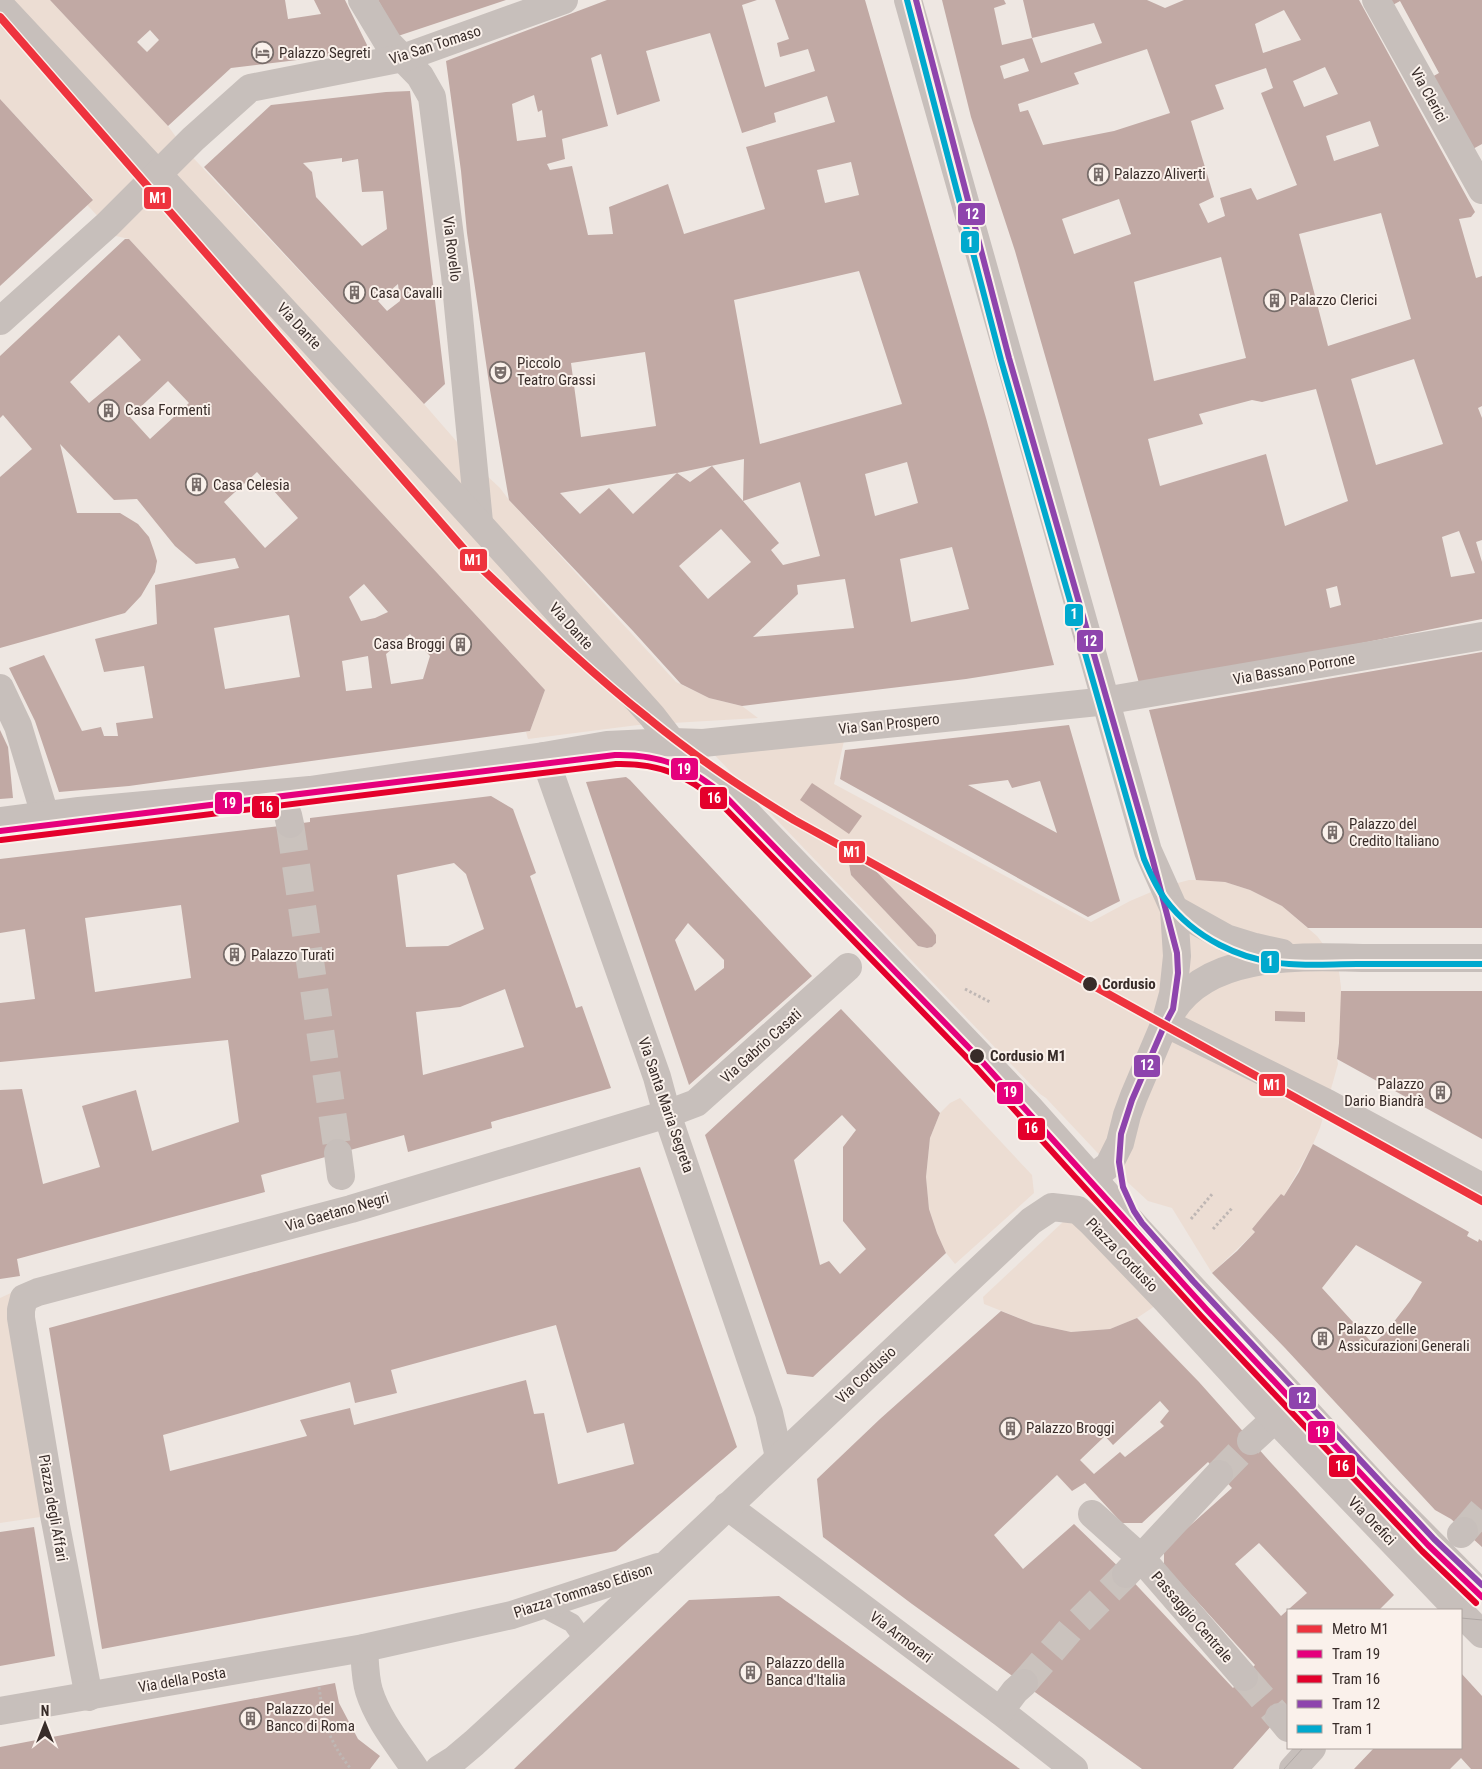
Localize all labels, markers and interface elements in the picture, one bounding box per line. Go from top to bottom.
street label: Via San Tomaso [387,22,483,68]
hotel icon: Palazzo Segreti [251,41,275,65]
place label: Palazzo Segreti [279,44,371,62]
street label: Via Clerici [1407,64,1451,126]
building icon: Palazzo Aliverti [1086,162,1110,186]
place label: Palazzo Aliverti [1114,165,1206,183]
line badge: M1 [143,186,172,210]
text: M1 [149,190,167,206]
line badge: 12 [957,202,986,226]
text: 12 [965,206,979,222]
street label: Via Rovello [439,215,465,283]
line badge: 1 [960,230,980,254]
text: 1 [966,234,974,250]
building icon: Casa Cavalli [342,281,366,305]
place label: Casa Cavalli [370,284,443,302]
building icon: Palazzo Clerici [1262,288,1286,312]
place label: Palazzo Clerici [1290,291,1377,309]
street label: Via Dante [273,299,325,353]
place label: Piccolo Teatro Grassi [517,354,596,389]
theatre icon: Piccolo Teatro Grassi [489,360,513,384]
building icon: Casa Formenti [97,398,121,422]
place label: Casa Formenti [125,401,211,419]
building icon: Casa Celesia [185,473,209,497]
place label: Casa Celesia [213,476,290,494]
line badge: M1 [459,548,488,572]
text: M1 [464,552,482,568]
street label: Via Dante [545,599,597,653]
line badge: 1 [1064,603,1084,627]
text: 1 [1070,606,1078,622]
line badge: 12 [1076,629,1104,653]
building icon: Casa Broggi [449,632,473,656]
text: 12 [1083,633,1097,649]
place label: Casa Broggi [373,635,445,653]
street label: Via Bassano Porrone [1232,649,1356,689]
street label: Via San Prospero [838,710,940,738]
line badge: 19 [670,757,699,781]
text: 19 [677,761,691,777]
line badge: 16 [699,786,728,810]
text: 16 [707,790,721,806]
line badge: 19 [214,791,243,815]
text: 19 [222,795,236,811]
line badge: 16 [251,795,280,819]
text: 16 [259,799,273,815]
place label: Palazzo del Credito Italiano [1349,815,1439,850]
building icon: Palazzo del Credito Italiano [1321,821,1345,845]
line badge: M1 [838,840,866,864]
text: M1 [843,844,861,860]
building icon: Palazzo Turati [223,943,247,967]
place label: Palazzo Turati [251,946,334,964]
line badge: 1 [1260,950,1280,974]
text: 1 [1266,953,1274,969]
marker: Cordusio [1081,975,1099,993]
place label: Cordusio [1102,975,1156,993]
street label: Via Gabrio Casati [717,1005,805,1087]
street label: Via Santa Maria Segreta [634,1035,698,1175]
marker: Cordusio M1 [968,1047,986,1065]
place label: Cordusio M1 [990,1047,1066,1065]
line badge: 12 [1133,1054,1161,1078]
text: 12 [1140,1057,1154,1073]
line badge: M1 [1258,1073,1286,1097]
place label: Palazzo Dario Biandrà [1344,1075,1424,1110]
text: M1 [1263,1077,1281,1093]
line badge: 19 [996,1081,1024,1105]
building icon: Palazzo Dario Biandrà [1428,1081,1452,1105]
text: 19 [1003,1084,1017,1100]
line badge: 16 [1017,1117,1046,1141]
text: 16 [1024,1120,1038,1136]
street label: Via Gaetano Negri [283,1189,391,1235]
street label: Piazza Cordusio [1082,1214,1162,1296]
place label: Palazzo delle Assicurazioni Generali [1338,1320,1470,1355]
building icon: Palazzo delle Assicurazioni Generali [1310,1326,1334,1350]
street label: Via Cordusio [832,1343,900,1407]
line badge: 12 [1288,1386,1317,1410]
text: 12 [1296,1390,1310,1406]
building icon: Palazzo Broggi [998,1416,1022,1440]
place label: Palazzo Broggi [1026,1419,1114,1437]
line badge: 19 [1307,1420,1336,1444]
text: 19 [1315,1424,1329,1440]
street label: Piazza degli Affari [35,1453,71,1563]
line badge: 16 [1328,1454,1356,1478]
text: 16 [1335,1458,1349,1474]
street label: Via Orefici [1344,1493,1400,1549]
street label: Piazza Tommaso Edison [512,1560,654,1622]
street label: Passaggio Centrale [1148,1568,1236,1666]
street label: Via Armorari [866,1608,936,1666]
legend [1287,1609,1462,1749]
text: Metro M1 [1332,1620,1389,1638]
text: Tram 19 [1332,1645,1380,1663]
place label: Palazzo della Banca d'Italia [766,1654,846,1689]
building icon: Palazzo della Banca d'Italia [738,1660,762,1684]
street label: Via della Posta [137,1663,227,1697]
text: Tram 16 [1332,1670,1380,1688]
text: Tram 12 [1332,1695,1380,1713]
north arrow [20,1699,70,1749]
place label: Palazzo del Banco di Roma [266,1700,355,1735]
text: N [41,1703,49,1719]
building icon: Palazzo del Banco di Roma [238,1706,262,1730]
text: Tram 1 [1332,1720,1373,1738]

